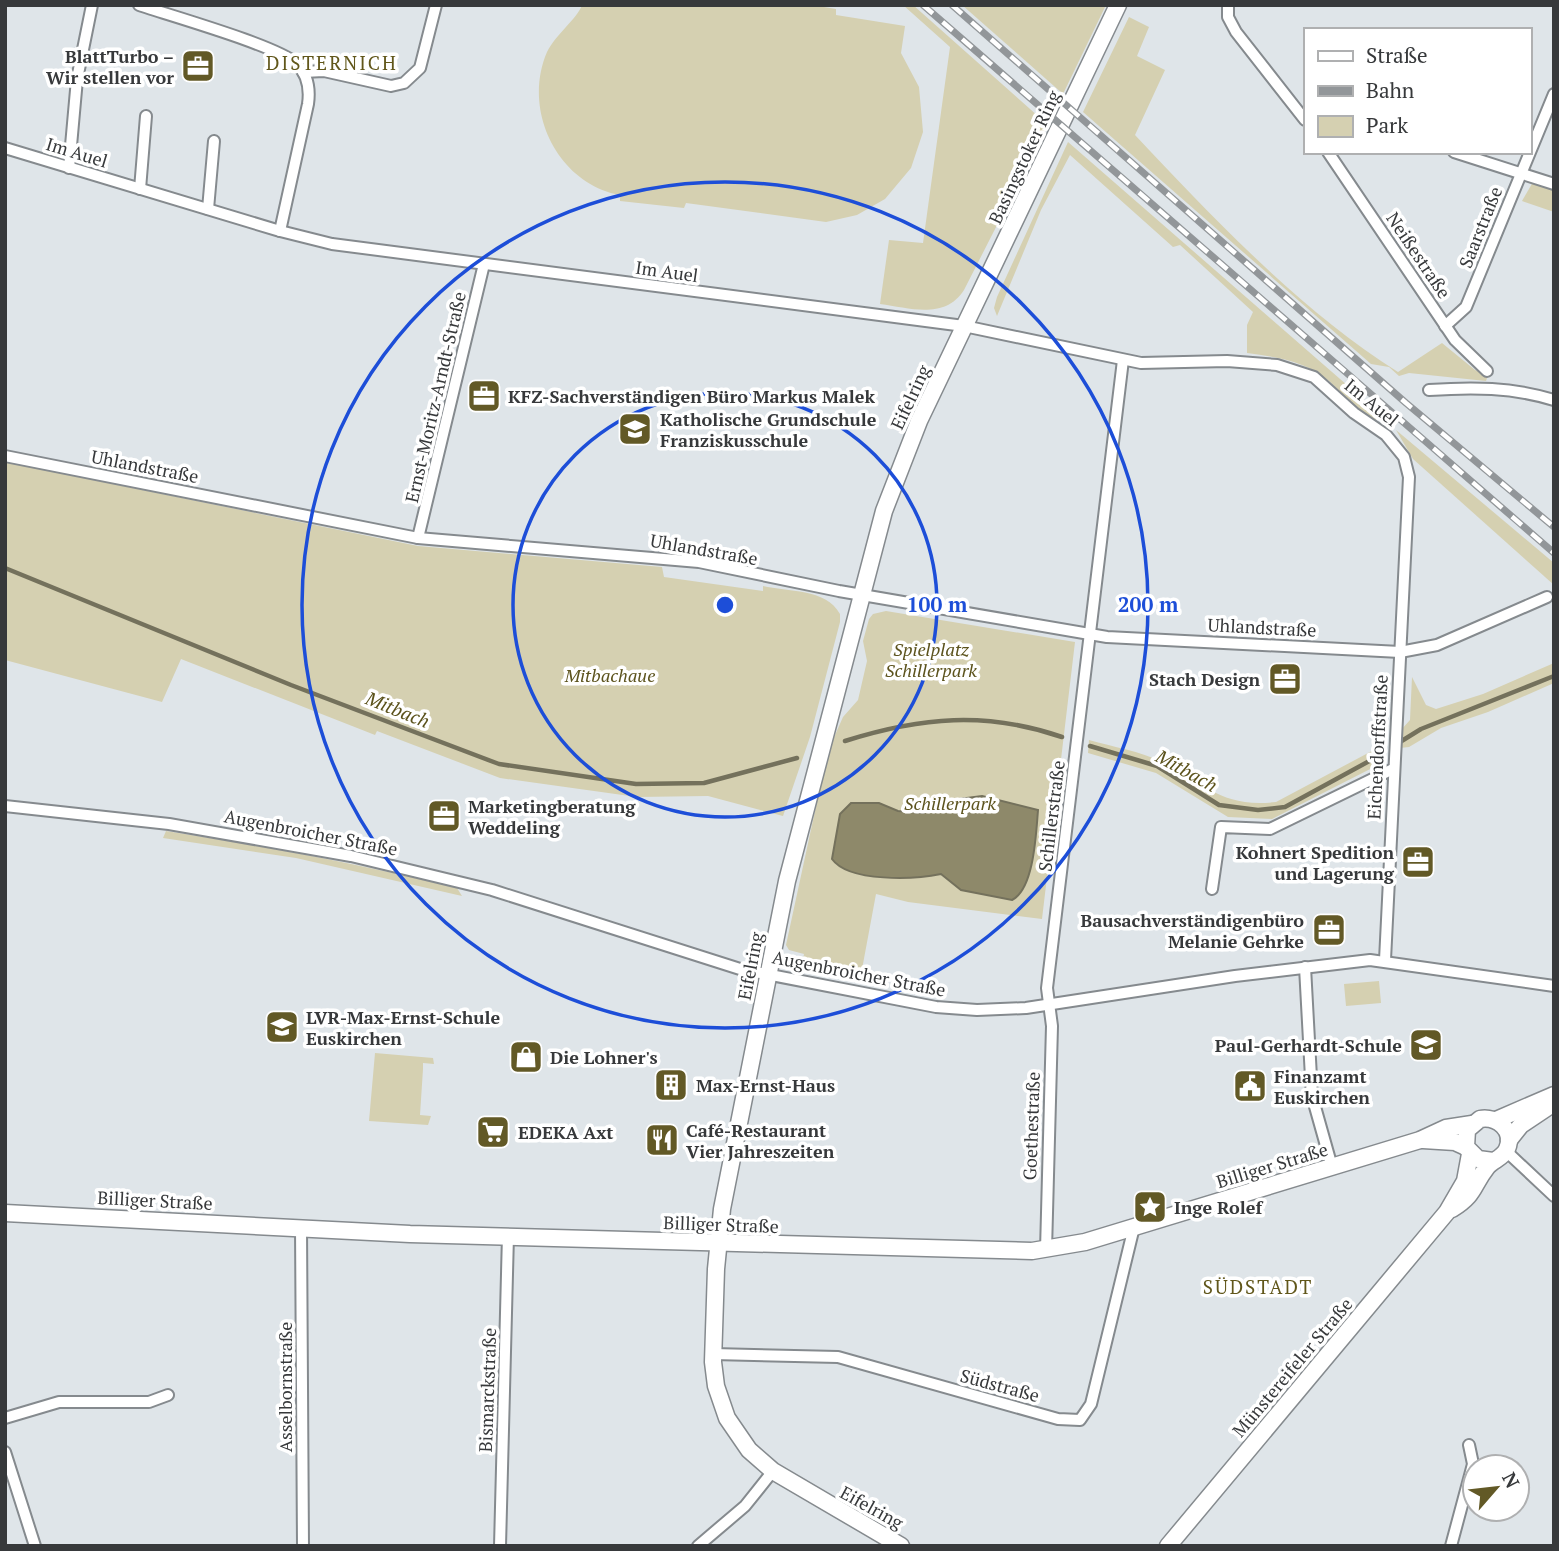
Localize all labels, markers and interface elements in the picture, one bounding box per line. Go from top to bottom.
legend [1304,28,1531,154]
text: Straße [1366,41,1428,69]
place label: BlattTurbo – Wir stellen vor [46,44,174,89]
office icon: BlattTurbo – Wir stellen vor [179,47,217,85]
district label: DISTERNICH [266,50,398,75]
text: Bahn [1366,76,1415,104]
street label: Basingstoker Ring [983,86,1066,228]
text: Park [1366,111,1408,139]
street label: Im Auel [43,131,111,173]
street label: Saarstraße [1453,183,1507,271]
street label: Neißestraße [1381,207,1457,303]
street label: Im Auel [634,255,700,287]
street label: Ernst-Moritz-Arndt-Straße [399,289,471,505]
street label: Eifelring [885,360,936,433]
street label: Im Auel [1340,373,1404,431]
office icon: KFZ-Sachverständigen Büro Markus Malek [465,377,503,415]
place label: KFZ-Sachverständigen Büro Markus Malek [508,384,875,408]
place label: Katholische Grundschule Franziskusschule [660,407,877,452]
school or university icon: Katholische Grundschule Franziskusschule [616,410,654,448]
street label: Uhlandstraße [89,444,201,488]
street label: Uhlandstraße [648,528,760,570]
text: 100 m [907,590,968,618]
text: 200 m [1118,590,1179,618]
centre of rings [713,593,737,617]
street label: Uhlandstraße [1207,612,1317,642]
park label: Spielplatz Schillerpark [885,637,977,682]
office icon: Stach Design [1266,660,1304,698]
park label: Mitbachaue [564,663,655,687]
place label: Stach Design [1149,667,1260,691]
street label: Eichendorffstraße [1361,674,1393,820]
water label: Mitbach [362,685,434,733]
water label: Mitbach [1151,742,1222,797]
street label: Schillerstraße [1032,759,1070,873]
park label: Schillerpark [904,791,996,815]
place label: Marketingberatung Weddeling [468,794,636,839]
office icon: Marketingberatung Weddeling [425,797,463,835]
street label: Augenbroicher Straße [222,803,400,861]
place label: Kohnert Spedition und Lagerung [1236,840,1395,885]
office icon: Kohnert Spedition und Lagerung [1399,843,1437,881]
place label: Bausachverständigenbüro Melanie Gehrke [1081,908,1304,953]
office icon: Bausachverständigenbüro Melanie Gehrke [1310,911,1348,949]
street label: Eifelring [732,929,768,1002]
street label: Augenbroicher Straße [770,944,948,1002]
place label: LVR-Max-Ernst-Schule Euskirchen [306,1005,500,1050]
school or university icon: LVR-Max-Ernst-Schule Euskirchen [263,1008,301,1046]
school or university icon: Paul-Gerhardt-Schule [1407,1026,1445,1064]
place label: Paul-Gerhardt-Schule [1215,1033,1402,1057]
shop icon: Die Lohner's [507,1038,545,1076]
place label: Die Lohner's [550,1045,658,1069]
place label: Finanzamt Euskirchen [1274,1064,1370,1109]
building icon: Max-Ernst-Haus [652,1066,690,1104]
public building icon: Finanzamt Euskirchen [1231,1067,1269,1105]
street label: Goethestraße [1017,1071,1045,1181]
place label: Max-Ernst-Haus [696,1073,835,1097]
supermarket icon: EDEKA Axt [474,1113,512,1151]
place label: Café-Restaurant Vier Jahreszeiten [686,1118,835,1163]
place label: EDEKA Axt [518,1120,614,1144]
restaurant icon: Café-Restaurant Vier Jahreszeiten [643,1121,681,1159]
street label: Billiger Straße [1213,1137,1331,1193]
street label: Billiger Straße [97,1185,213,1215]
place icon: Inge Rolef [1131,1188,1169,1226]
place label: Inge Rolef [1174,1195,1263,1219]
street label: Billiger Straße [663,1210,779,1238]
district label: SÜDSTADT [1203,1274,1313,1299]
street label: Münstereifeler Straße [1227,1292,1357,1442]
street label: Asselbornstraße [273,1322,297,1452]
street label: Bismarckstraße [473,1327,501,1453]
street label: Südstraße [958,1363,1042,1407]
north arrow [1461,1453,1531,1523]
text: N [1497,1468,1526,1493]
street label: Eifelring [836,1480,908,1534]

